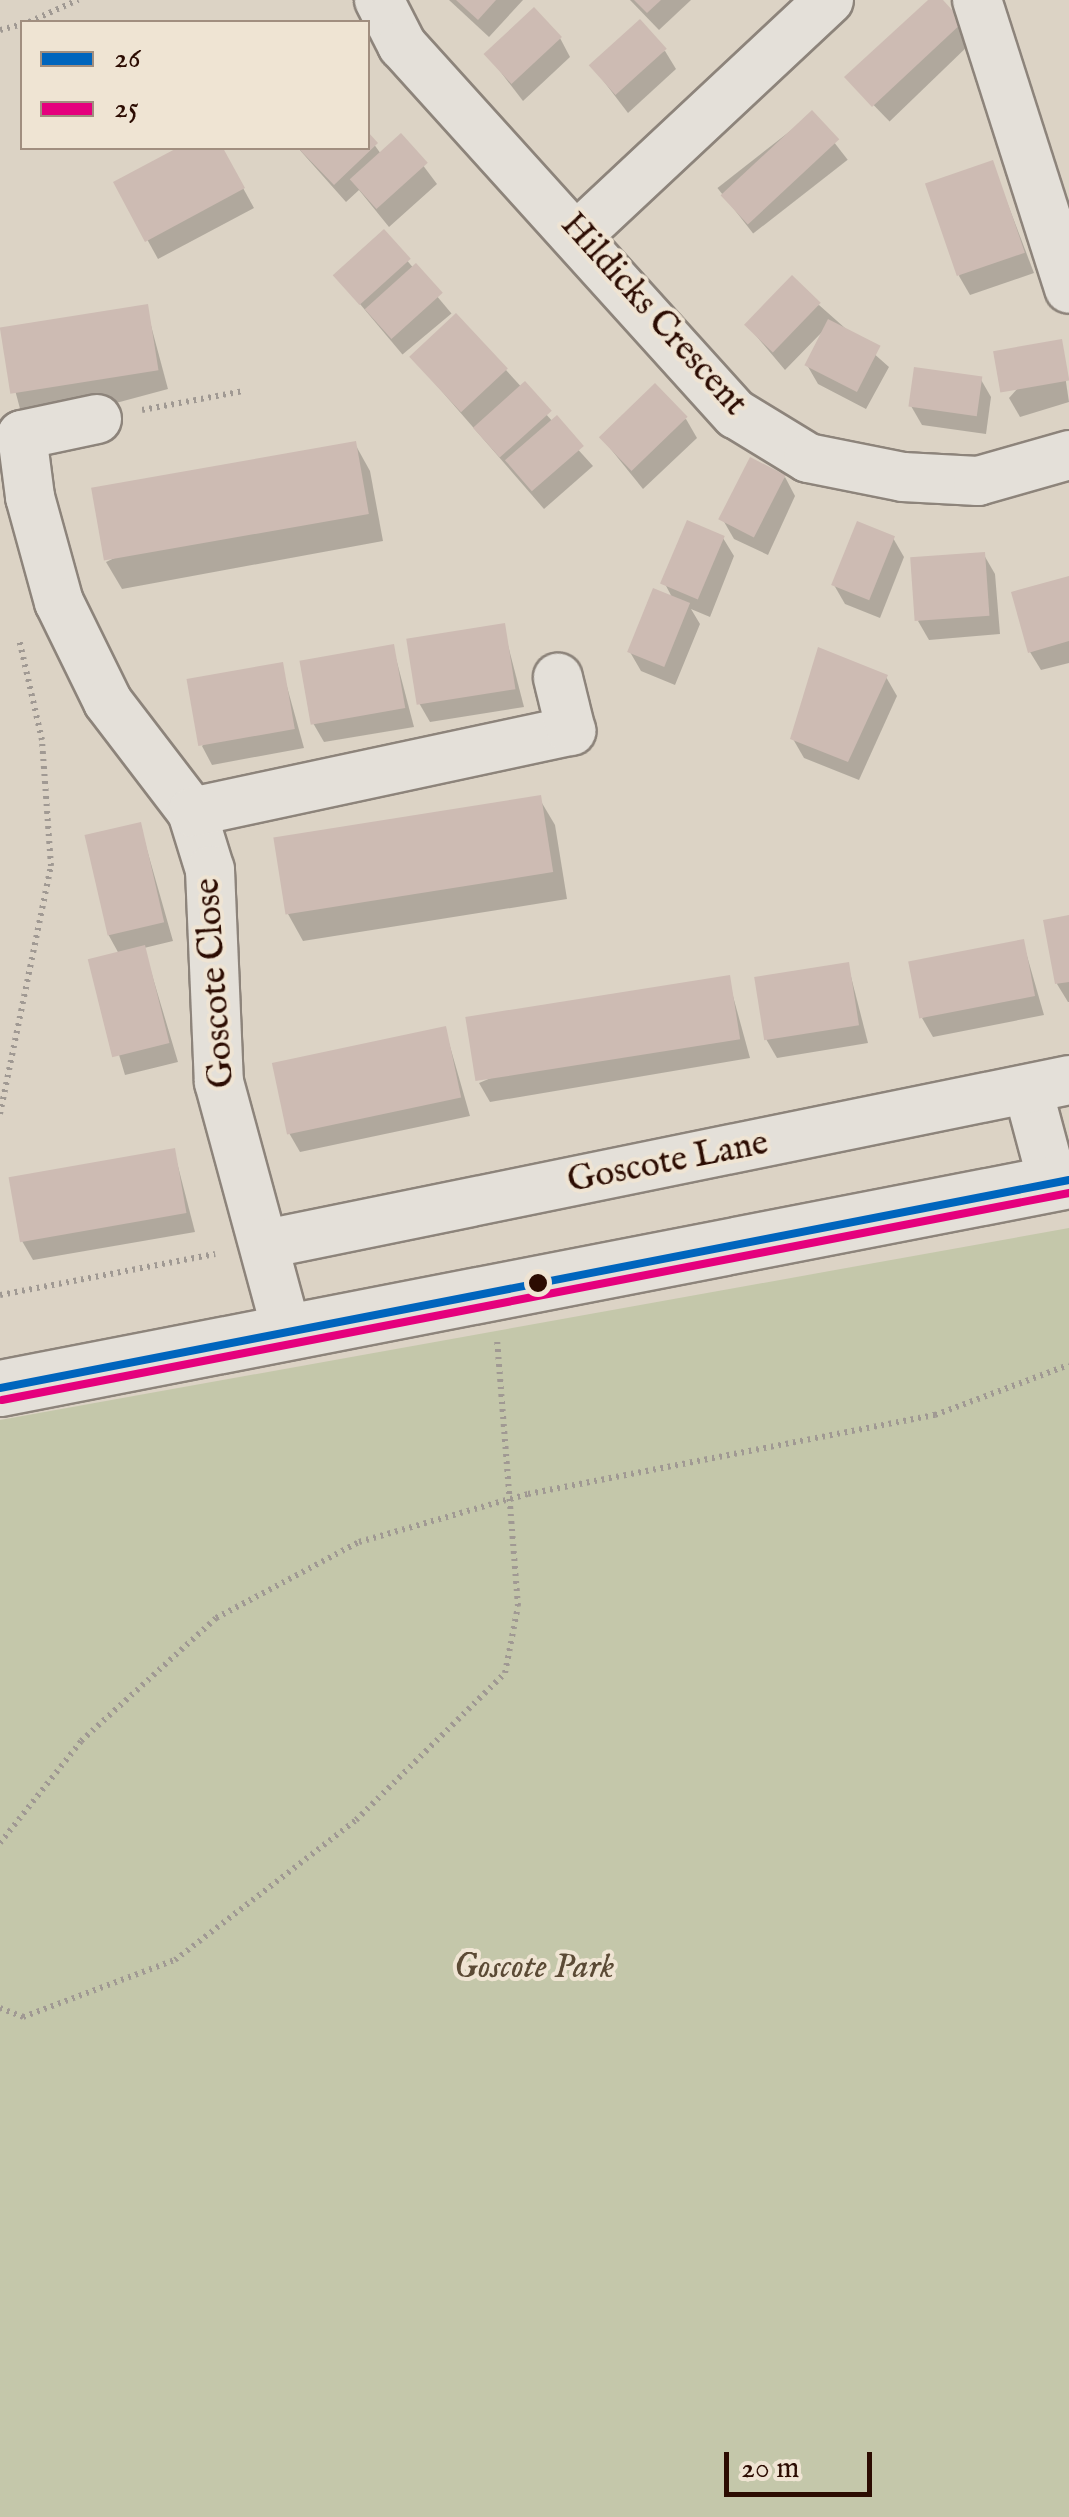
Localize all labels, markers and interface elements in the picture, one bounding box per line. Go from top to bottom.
legend [20,20,370,150]
text: 26 [114,40,141,78]
text: 25 [114,90,139,128]
street label: Hildicks Crescent [551,205,755,425]
street label: Goscote Close [188,877,244,1089]
street label: Goscote Lane [564,1123,772,1203]
unlabelled marker [528,1273,548,1293]
park label: Goscote Park [454,1947,614,1989]
scale bar [729,2432,876,2494]
text: 20 m [741,2450,800,2488]

